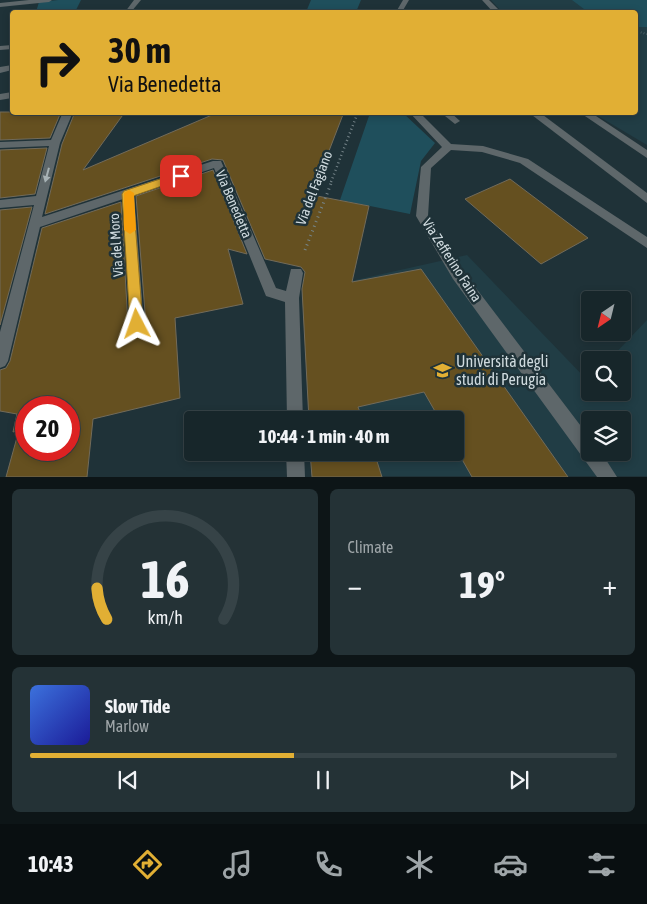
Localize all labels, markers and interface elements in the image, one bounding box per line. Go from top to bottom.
icon: right [25,30,90,95]
text: 30 m [108,30,171,70]
text: Via Benedetta [108,71,221,97]
street label: Via del Fagiano [293,149,335,227]
pin [160,155,202,197]
icon: arrive [167,162,195,190]
one-way arrow [43,168,51,183]
street label: Via Benedetta [213,168,255,240]
street label: Via del Moro [106,213,126,277]
street label: Via Zefferino Faina [419,215,485,305]
north arrow [581,291,631,341]
map controls [581,291,631,461]
position arrow [110,297,162,349]
button: search [581,351,631,401]
place label: Università degli studi di Perugia [456,352,549,389]
school or university icon: Università degli studi di Perugia [432,360,452,380]
speed limit sign: 20 [15,396,80,461]
button: layers [581,411,631,461]
text: 10:44 · 1 min · 40 m [259,425,389,447]
text: Climate [348,538,393,556]
text: 16 [140,549,189,609]
text: 19° [459,563,505,606]
text: − [348,569,362,601]
text: + [602,569,617,601]
text: km/h [147,607,182,628]
text: Slow Tide [105,695,170,717]
text: Marlow [105,717,149,735]
icon: previous [114,766,142,794]
icon: pause [309,766,337,794]
icon: next [505,766,533,794]
icon: directions [130,847,165,882]
icon: music [220,847,255,882]
icon: phone [311,847,346,882]
icon: climate [402,847,437,882]
icon: car [493,847,528,882]
icon: filters [584,847,619,882]
text: 10:43 [28,851,74,877]

